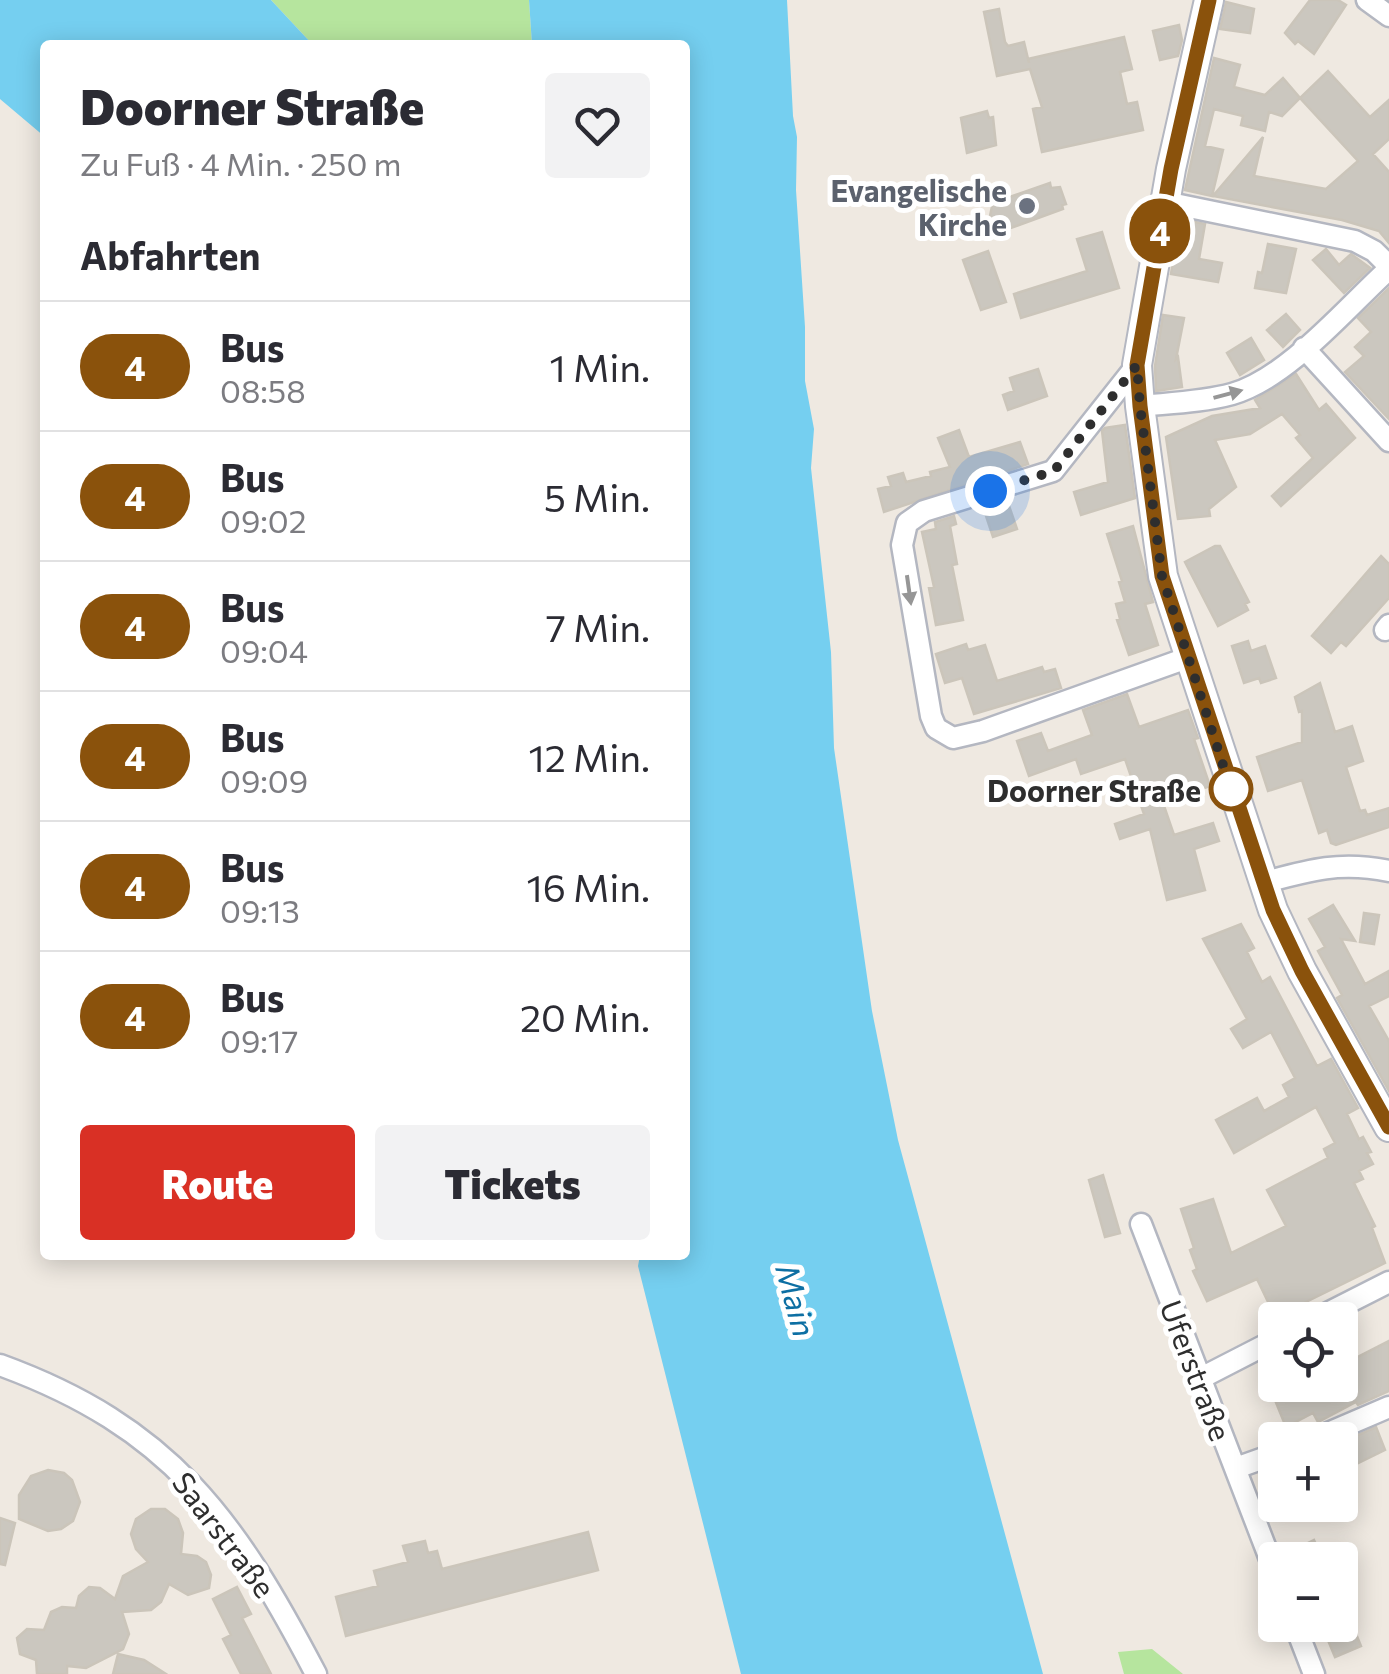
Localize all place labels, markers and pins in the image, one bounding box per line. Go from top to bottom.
place label: Evangelische Kirche [830,171,1007,242]
marker: Evangelische Kirche [1016,195,1038,217]
marker: Doorner Straße [1210,768,1252,810]
place label: Doorner Straße [987,771,1201,808]

